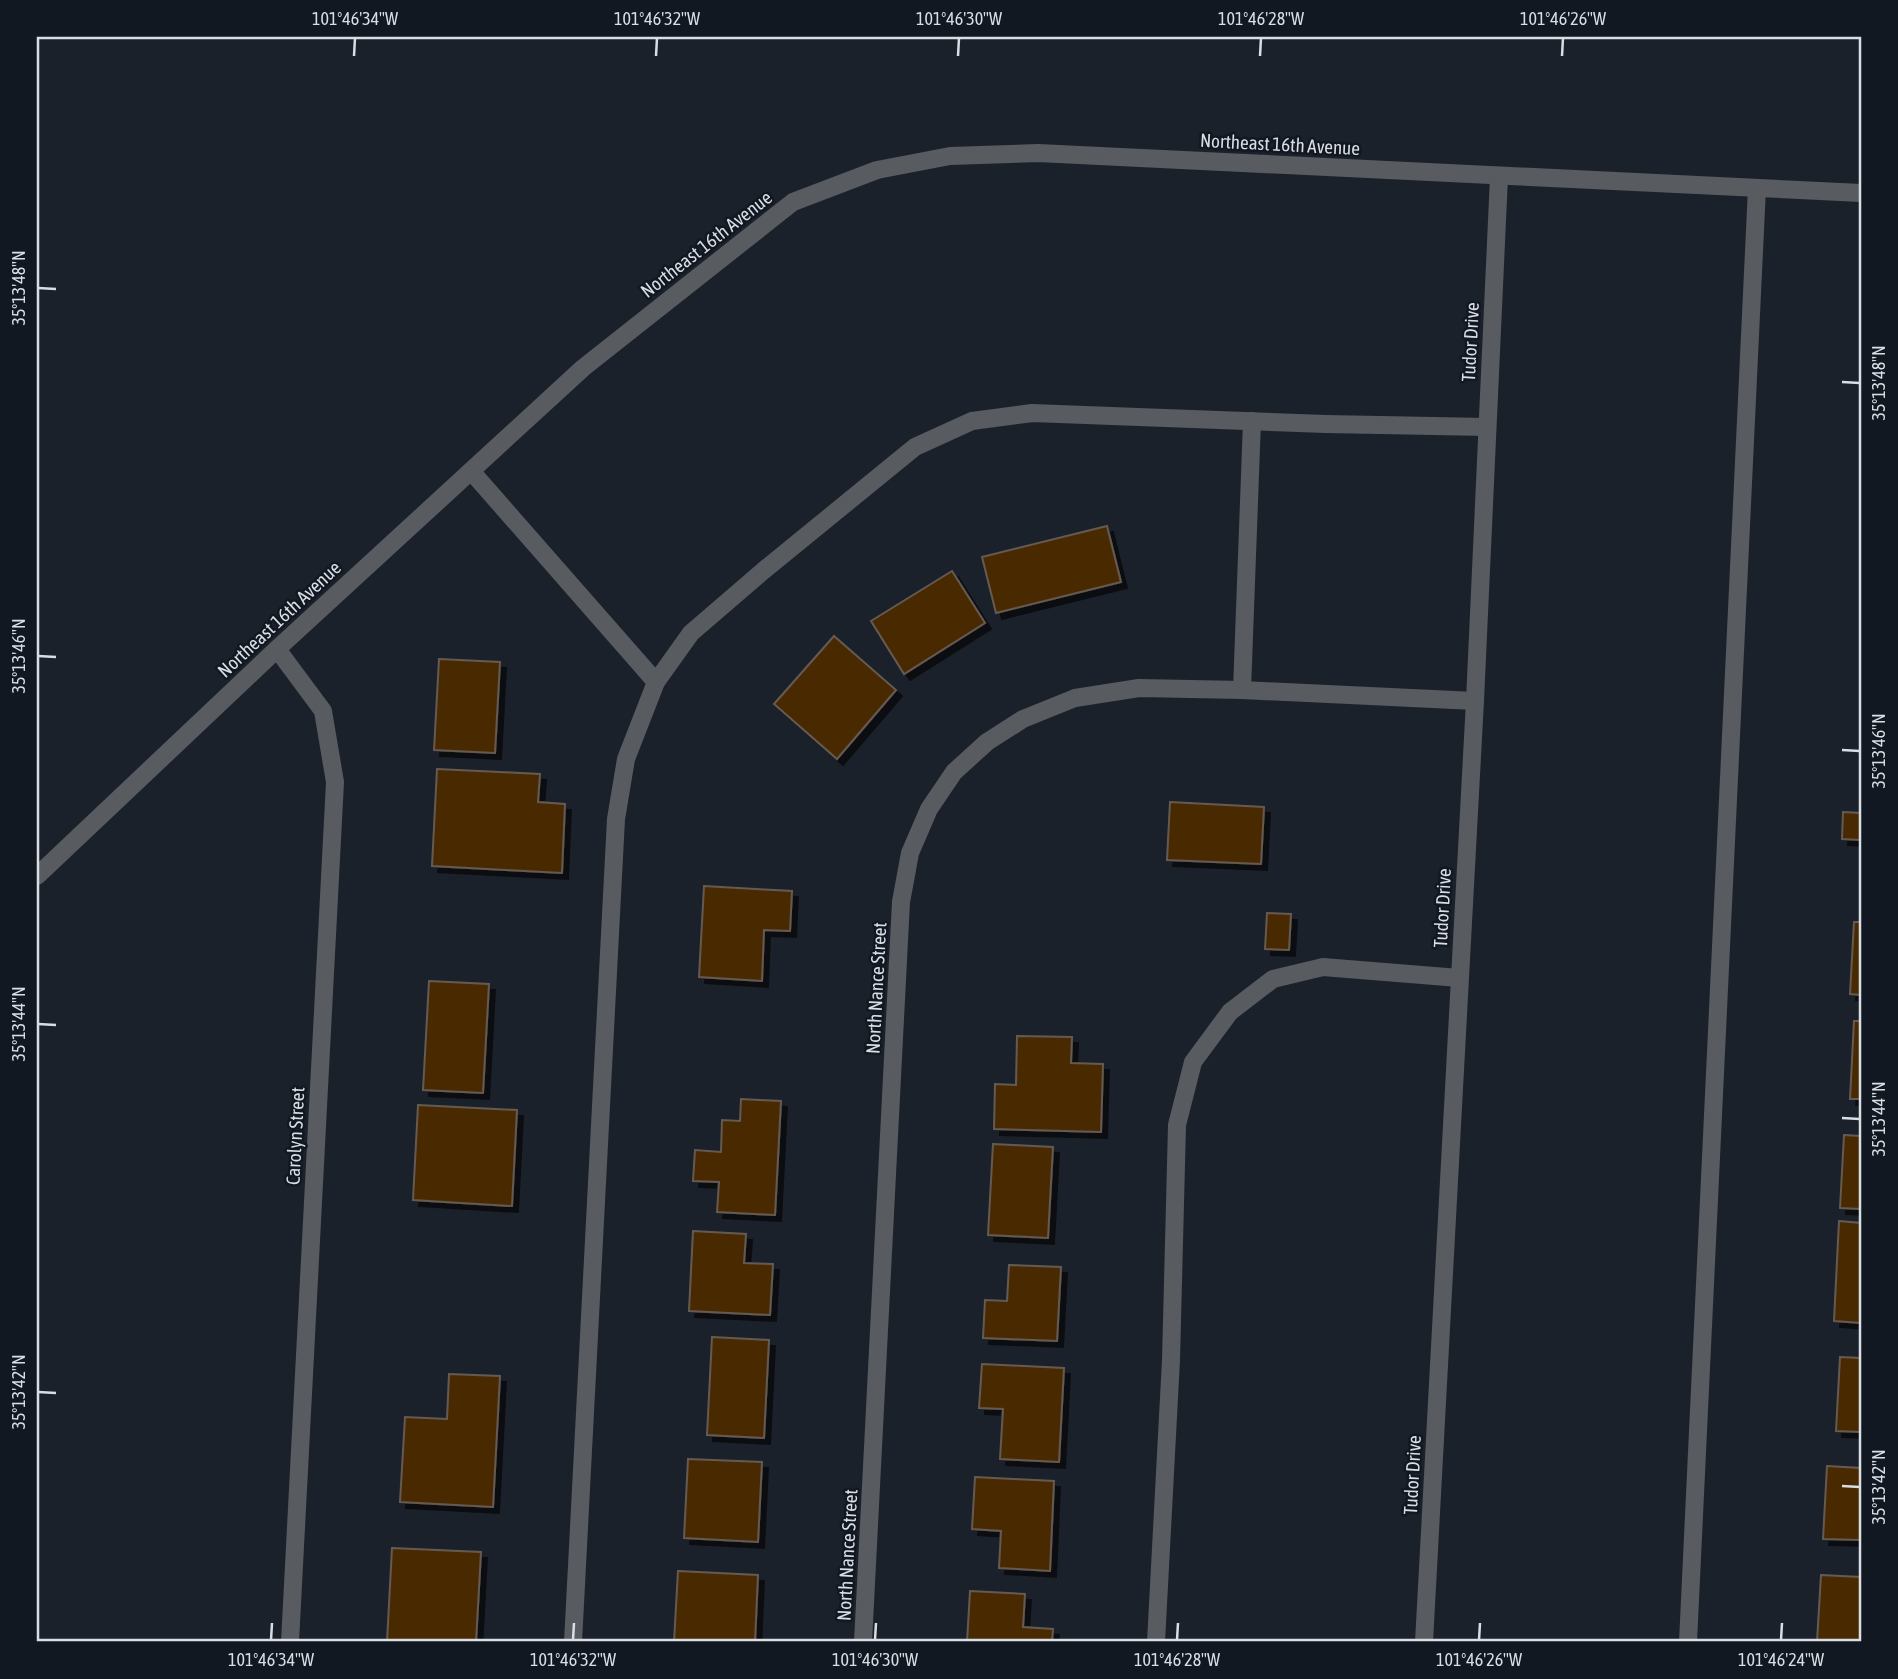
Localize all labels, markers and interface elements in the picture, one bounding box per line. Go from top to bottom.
text: 101°46'34"W [312,8,398,29]
text: 101°46'32"W [614,8,700,29]
text: 101°46'30"W [916,8,1002,29]
text: 101°46'28"W [1218,8,1304,29]
text: 101°46'26"W [1520,8,1606,29]
street label: Northeast 16th Avenue [1199,129,1361,159]
street label: Northeast 16th Avenue [636,186,776,302]
text: 35°13'48"N [8,250,29,326]
street label: Tudor Drive [1457,302,1483,382]
text: 35°13'48"N [1868,345,1889,421]
street label: Northeast 16th Avenue [213,556,345,682]
text: 35°13'46"N [8,618,29,694]
text: 35°13'46"N [1868,713,1889,789]
street label: Tudor Drive [1429,868,1455,948]
street label: North Nance Street [862,921,890,1055]
text: 35°13'44"N [8,986,29,1062]
text: 35°13'44"N [1868,1081,1889,1157]
street label: Carolyn Street [281,1086,309,1186]
text: 35°13'42"N [8,1354,29,1430]
street label: Tudor Drive [1399,1435,1425,1515]
text: 35°13'42"N [1868,1449,1889,1525]
street label: North Nance Street [833,1488,861,1622]
text: 101°46'34"W [228,1649,314,1670]
text: 101°46'32"W [530,1649,616,1670]
text: 101°46'30"W [832,1649,918,1670]
text: 101°46'28"W [1134,1649,1220,1670]
text: 101°46'26"W [1436,1649,1522,1670]
text: 101°46'24"W [1738,1649,1824,1670]

